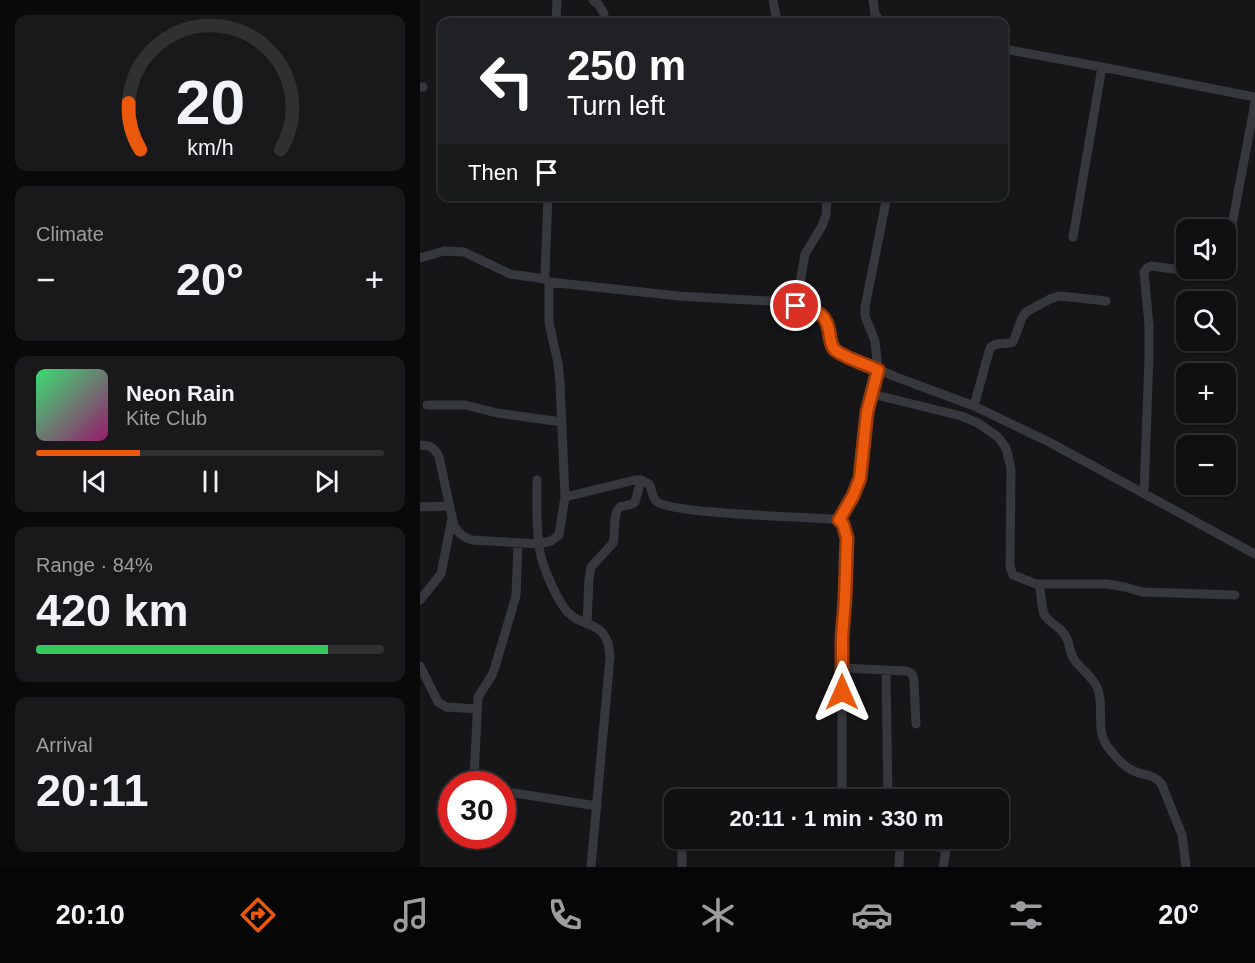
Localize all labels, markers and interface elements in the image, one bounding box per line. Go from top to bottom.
icon: left [468,42,546,120]
text: 250 m [567,42,686,89]
text: 20 [175,68,245,137]
text: Turn left [567,91,665,121]
text: km/h [187,136,233,160]
icon: arrive [530,156,563,189]
text: Then [468,160,518,185]
map controls [1176,219,1236,495]
button: sound [1176,219,1236,279]
text: Climate [36,223,104,245]
text: 20° [176,254,244,305]
text: − [36,261,55,298]
text: + [365,261,384,298]
pin [770,280,821,331]
icon: arrive [779,289,812,322]
button: search [1176,291,1236,351]
button: + [1176,363,1236,423]
text: Neon Rain [126,381,235,406]
text: Kite Club [126,407,207,429]
button: − [1176,435,1236,495]
icon: previous [78,465,111,498]
icon: pause [194,465,227,498]
icon: next [310,465,343,498]
text: Range · 84% [36,554,153,576]
text: 420 km [36,585,189,636]
position arrow [810,660,874,724]
text: Arrival [36,734,93,756]
text: 20:11 [36,765,149,816]
speed limit sign: 30 [438,771,516,849]
text: 20:11 · 1 min · 330 m [730,806,944,831]
icon: directions [237,894,279,936]
icon: music [390,894,432,936]
icon: phone [544,894,586,936]
icon: climate [697,894,739,936]
icon: car [851,894,893,936]
icon: filters [1005,894,1047,936]
text: 20:10 [56,900,125,930]
text: 20° [1158,900,1199,930]

